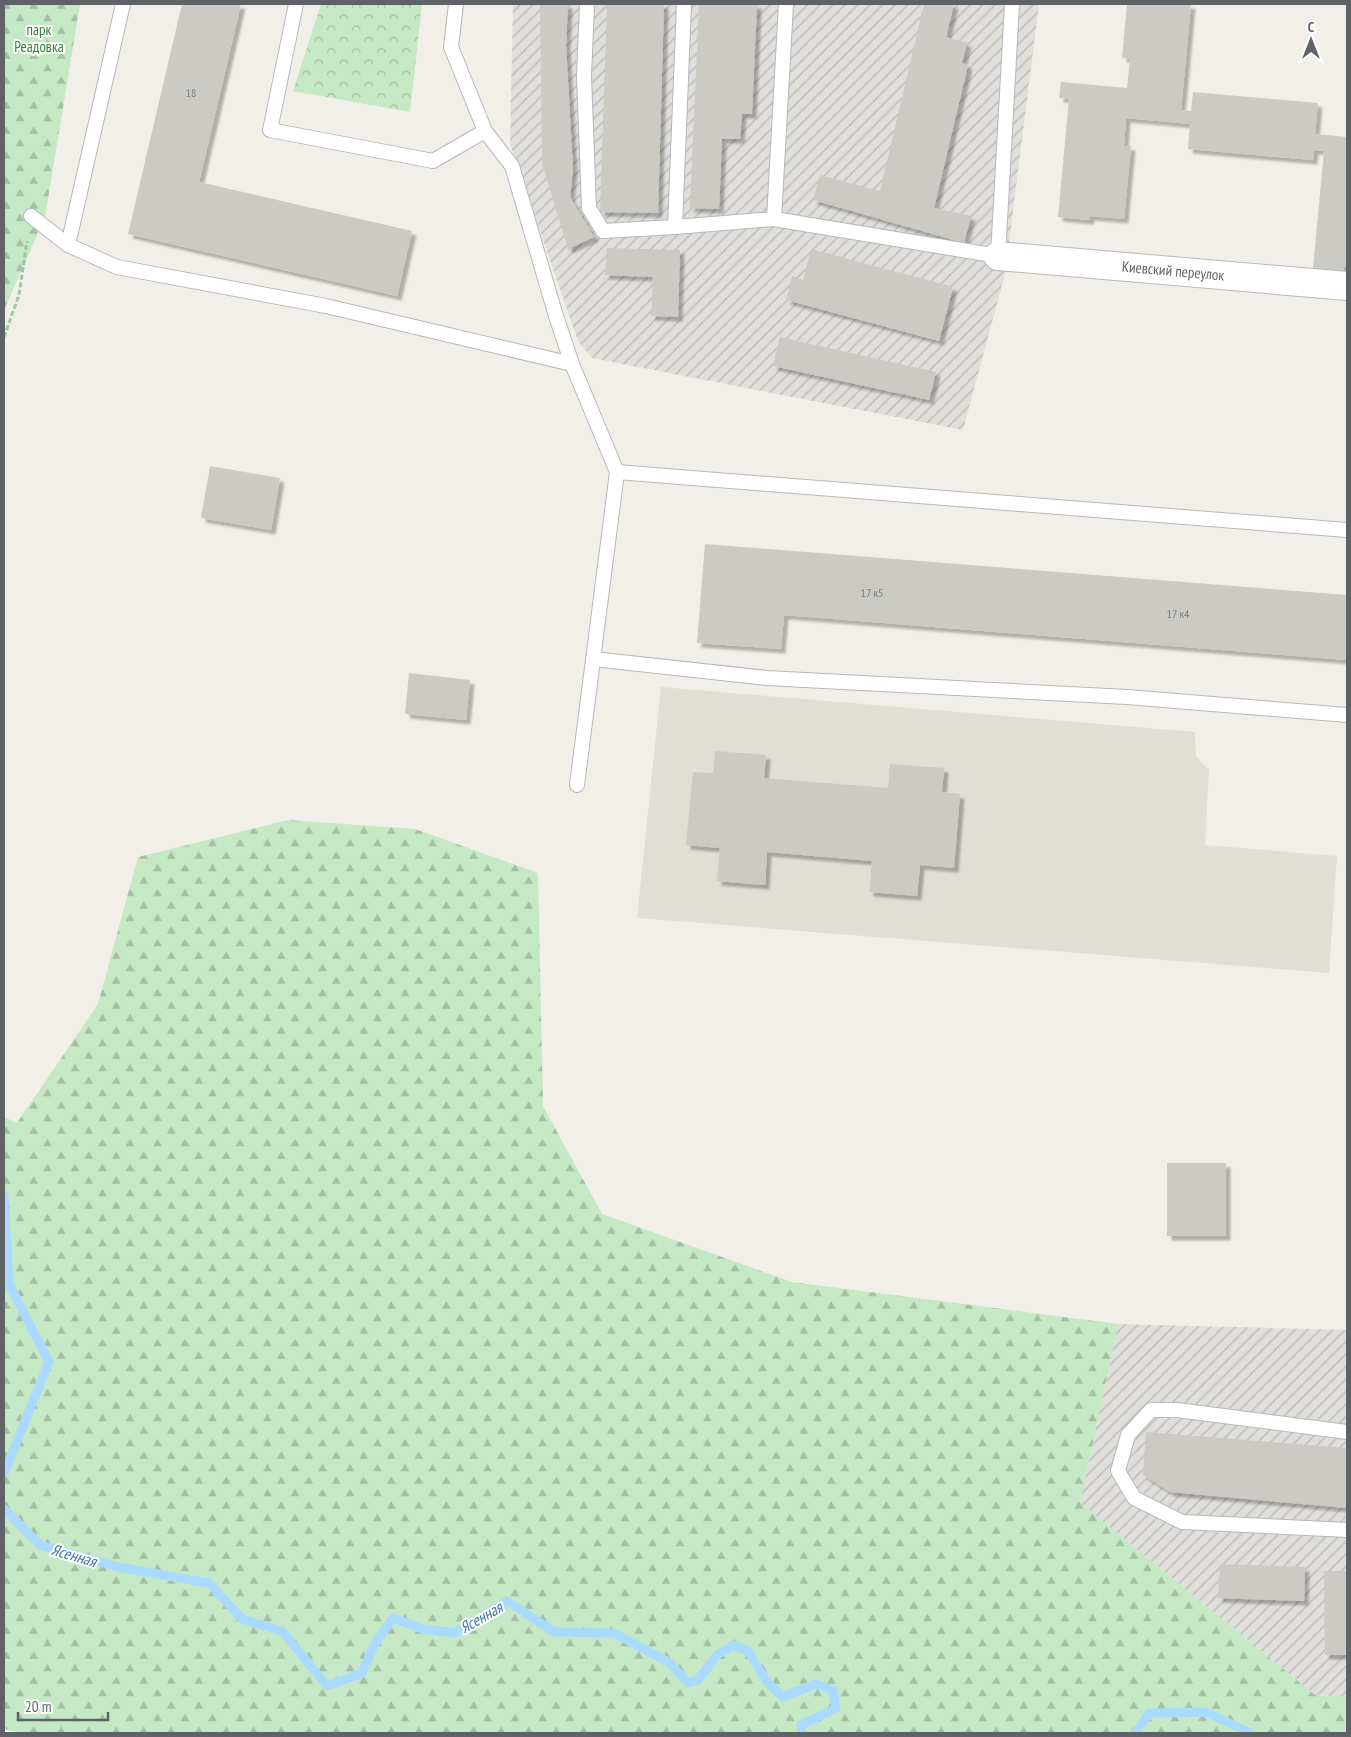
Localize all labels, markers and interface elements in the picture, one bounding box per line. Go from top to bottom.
north arrow [1286,15,1336,65]
text: С [1308,18,1315,36]
park label: парк Реадовка [14,20,64,56]
house number: 18 [186,85,196,100]
street label: Киевский переулок [1121,257,1225,284]
house number: 17 к5 [861,585,883,600]
house number: 17 к4 [1167,606,1190,621]
water label: Ясенная [49,1539,101,1571]
water label: Ясенная [456,1596,507,1637]
scale bar [18,1690,108,1722]
text: 20 m [25,1697,51,1716]

